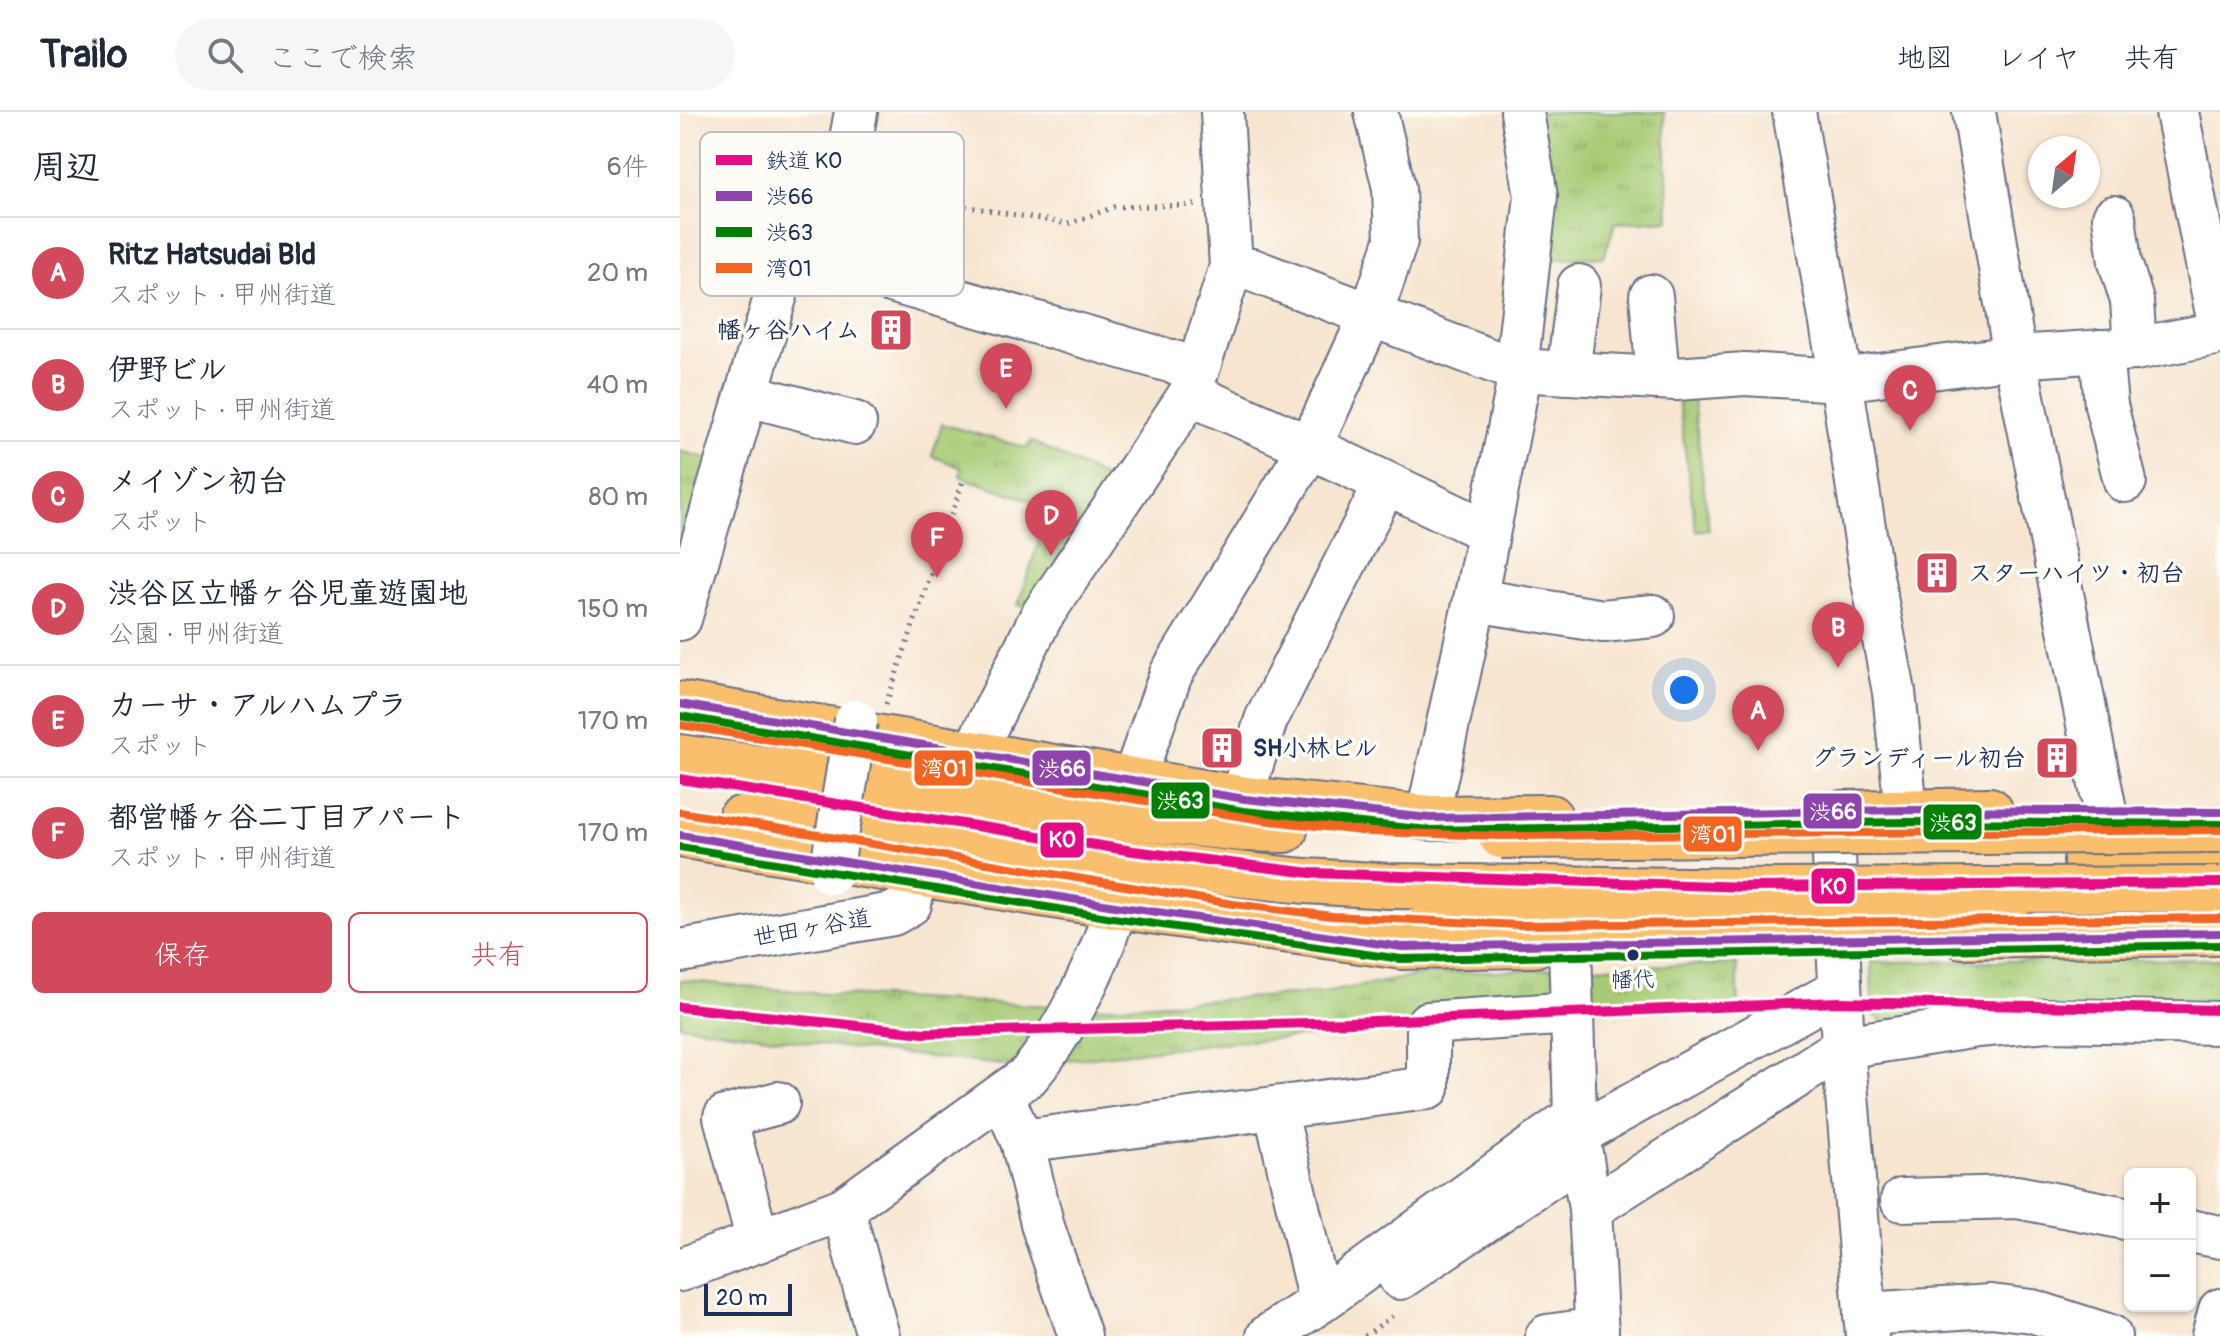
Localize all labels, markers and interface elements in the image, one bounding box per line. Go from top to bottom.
search box [175,19,735,91]
text: Trailo [40,31,127,79]
icon: search [203,33,247,77]
text: ここで検索 [267,40,417,77]
text: 地図 [1897,41,1953,76]
text: レイヤ [1997,41,2080,76]
text: 共有 [2124,41,2180,76]
legend [700,132,964,296]
north arrow [2028,136,2100,208]
text: 周辺 [32,146,100,189]
text: 鉄道 KO [766,147,842,175]
text: 6件 [607,151,648,183]
text: 渋66 [766,183,814,211]
text: 渋63 [766,219,813,247]
text: Ritz Hatsudai Bld [108,236,316,273]
text: 湾01 [766,255,812,283]
text: A [50,257,66,289]
text: 20 m [587,257,648,289]
text: スポット · 甲州街道 [108,279,336,311]
building icon: 幡ヶ谷ハイム [867,306,915,354]
place label: 幡ヶ谷ハイム [717,316,860,345]
pin: E [980,343,1032,409]
text: 伊野ビル [108,351,227,388]
pin: C [1884,365,1936,431]
text: B [51,369,65,401]
text: 40 m [586,369,648,401]
text: スポット · 甲州街道 [108,394,336,426]
text: メイゾン初台 [108,463,288,500]
text: C [50,481,66,513]
text: 80 m [588,481,648,513]
pin: D [1025,490,1077,556]
text: スポット [108,506,212,538]
pin: F [911,512,963,578]
building icon: スターハイツ・初台 [1913,549,1961,597]
place label: スターハイツ・初台 [1968,559,2184,588]
text: 渋谷区立幡ヶ谷児童遊園地 [108,575,468,612]
text: D [50,593,66,625]
text: 150 m [577,593,648,625]
pin: B [1812,602,1864,668]
text: 公園 · 甲州街道 [108,618,284,650]
your location [1664,670,1704,710]
pin: A [1732,685,1784,751]
text: カーサ・アルハムプラ [108,687,407,724]
text: E [51,705,65,737]
text: 170 m [578,705,648,737]
building icon: SH小林ビル [1198,724,1246,772]
text: スポット [108,730,212,762]
place label: SH小林ビル [1253,734,1378,763]
building icon: グランディール初台 [2033,734,2081,782]
place label: グランディール初台 [1812,744,2026,773]
line badge: 湾01 [913,749,974,787]
line badge: 渋66 [1031,749,1092,787]
text: 湾01 [921,755,967,783]
text: 渋66 [1038,755,1086,783]
line badge: 渋63 [1150,781,1211,820]
text: 渋63 [1156,787,1204,815]
line badge: 渋66 [1802,792,1863,830]
text: 渋66 [1809,798,1857,826]
text: 都営幡ヶ谷二丁目アパート [108,799,466,836]
line badge: 渋63 [1922,803,1983,841]
text: 渋63 [1929,809,1977,837]
line badge: 湾01 [1682,815,1743,853]
text: F [50,817,66,849]
text: 170 m [578,817,648,849]
line badge: KO [1039,821,1085,859]
text: 湾01 [1690,821,1736,849]
text: KO [1048,826,1076,854]
text: スポット · 甲州街道 [108,842,336,874]
line badge: KO [1810,867,1856,905]
text: KO [1819,873,1847,901]
street label: 世田ヶ谷道 [750,903,874,953]
button: 保存 [32,912,332,993]
button: 共有 [348,912,648,993]
marker: 幡代 [1625,947,1641,963]
place label: 幡代 [1611,966,1655,994]
map controls [2124,1168,2196,1312]
button: + [2124,1168,2196,1240]
button: − [2124,1240,2196,1312]
scale bar [704,1280,792,1316]
text: 20 m [716,1284,768,1312]

